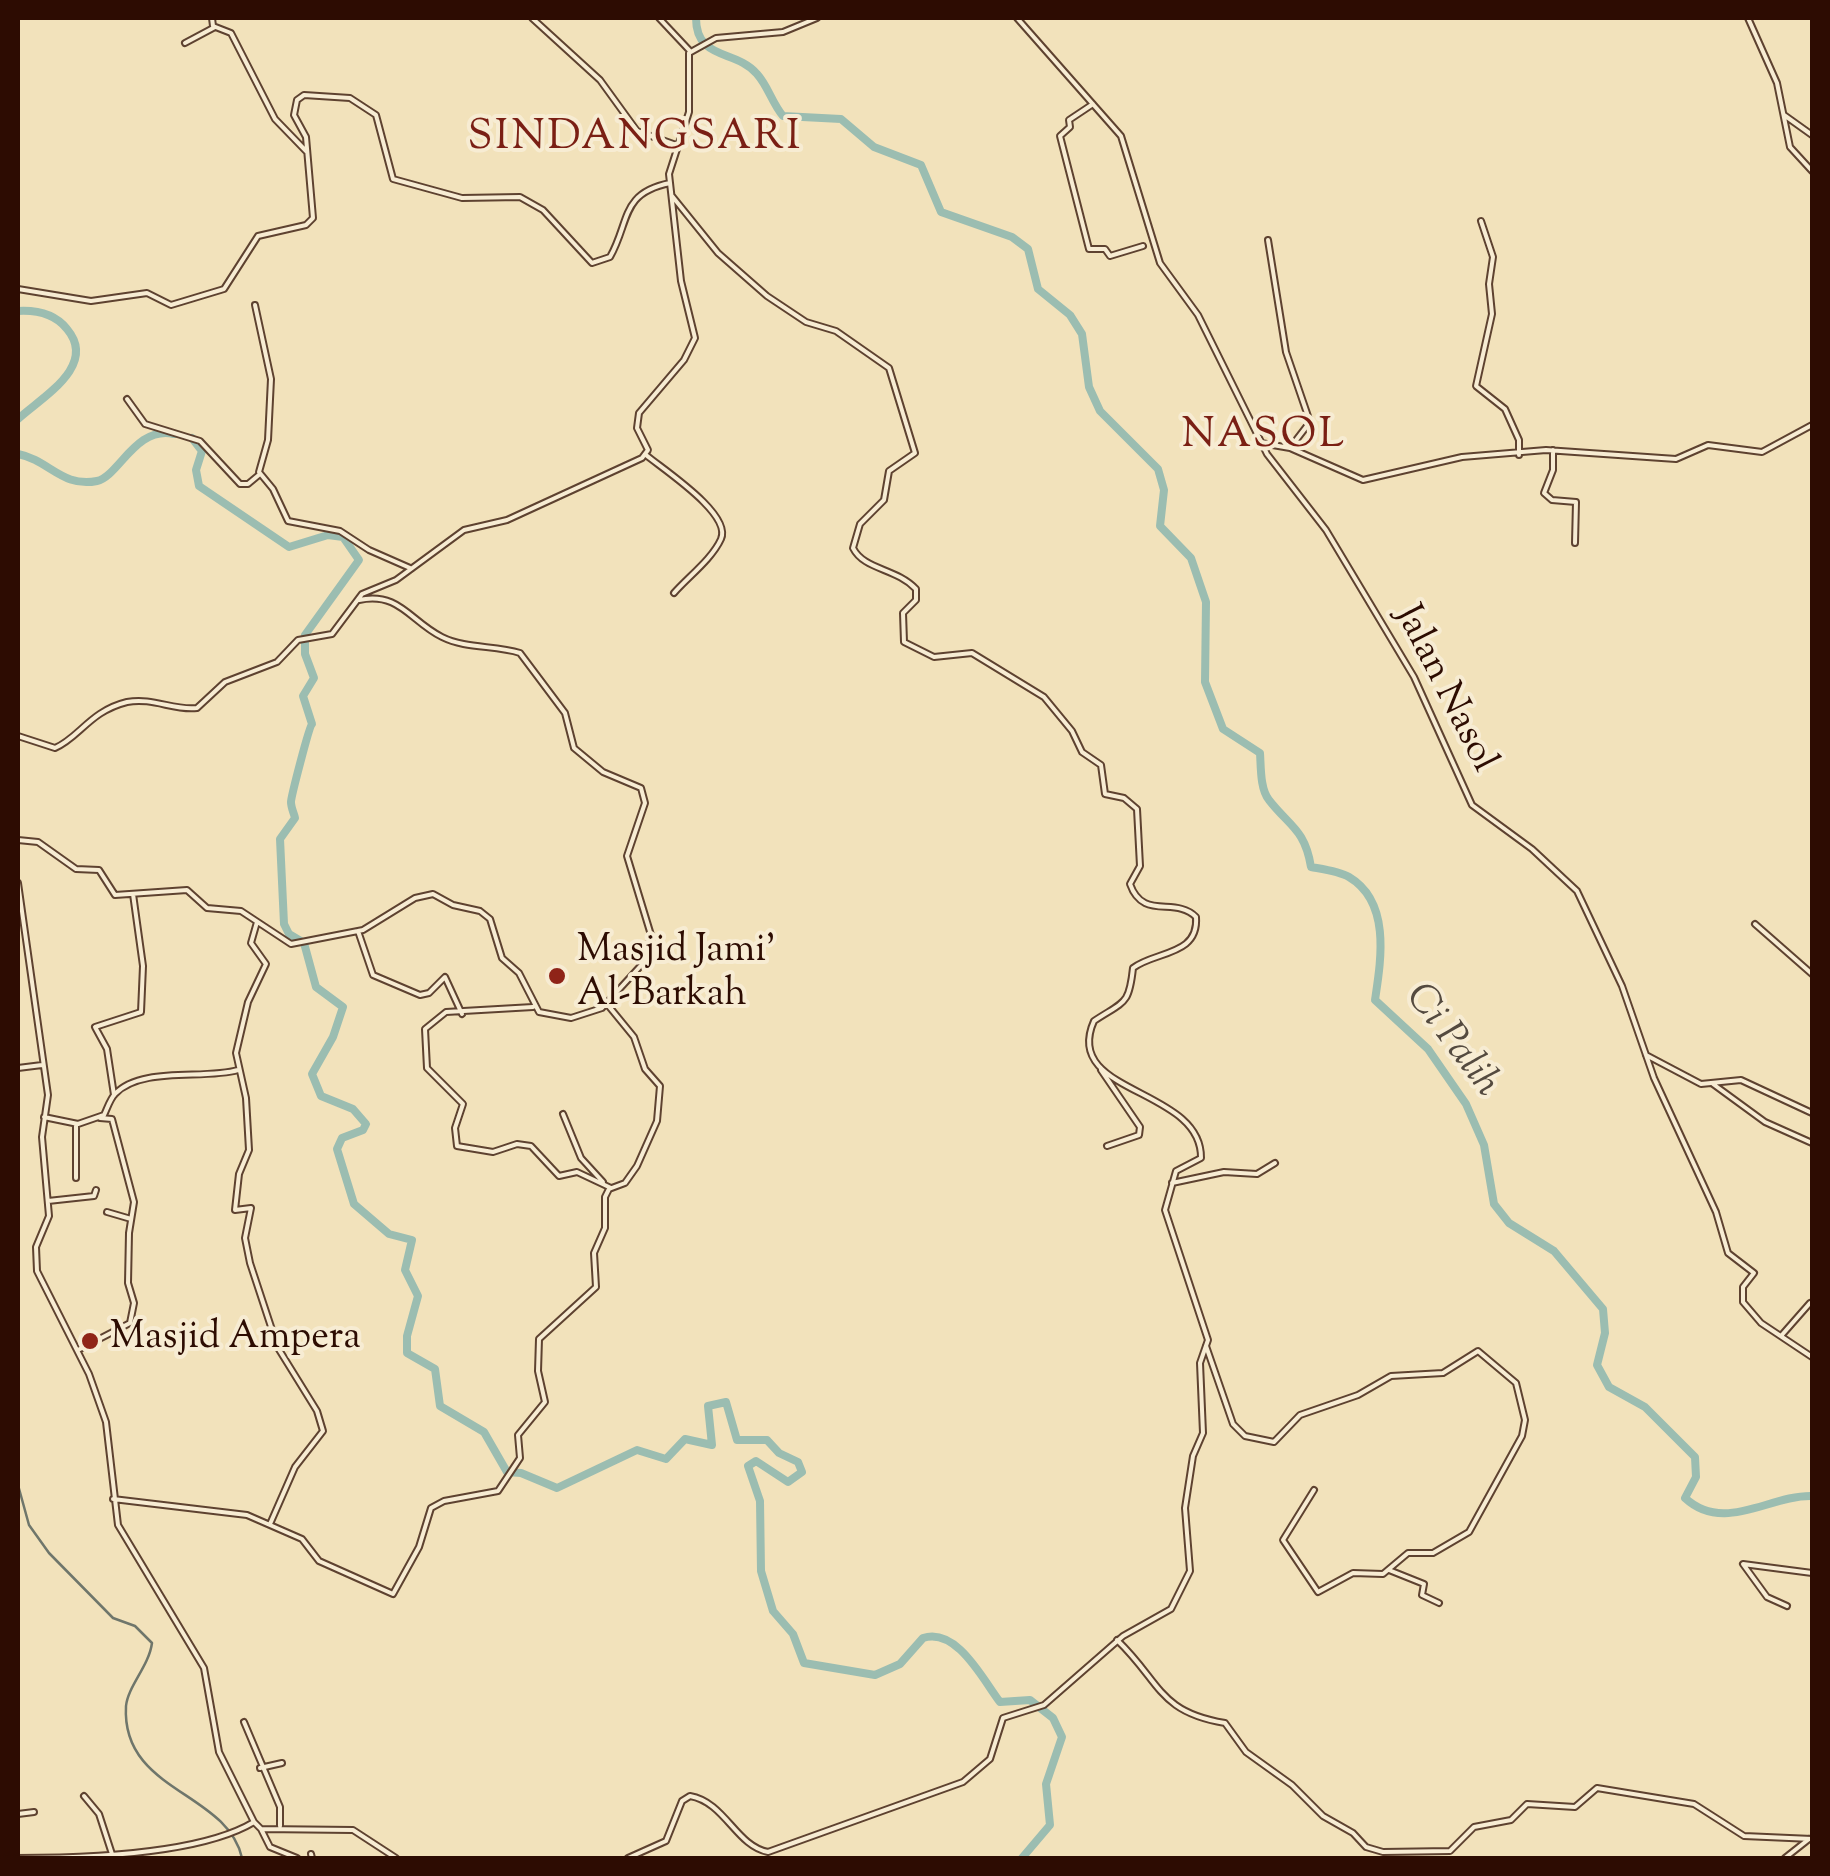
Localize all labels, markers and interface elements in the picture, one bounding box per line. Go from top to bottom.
district label: SINDANGSARI [468,116,802,166]
district label: NASOL [1181,414,1347,464]
street label: Jalan Nasol [1382,599,1504,781]
place label: Masjid Jami' Al-Barkah [577,931,776,1021]
marker: Masjid Jami' Al-Barkah [546,965,568,987]
water label: Ci Palih [1392,976,1508,1108]
place label: Masjid Ampera [110,1318,361,1364]
marker: Masjid Ampera [79,1330,101,1352]

